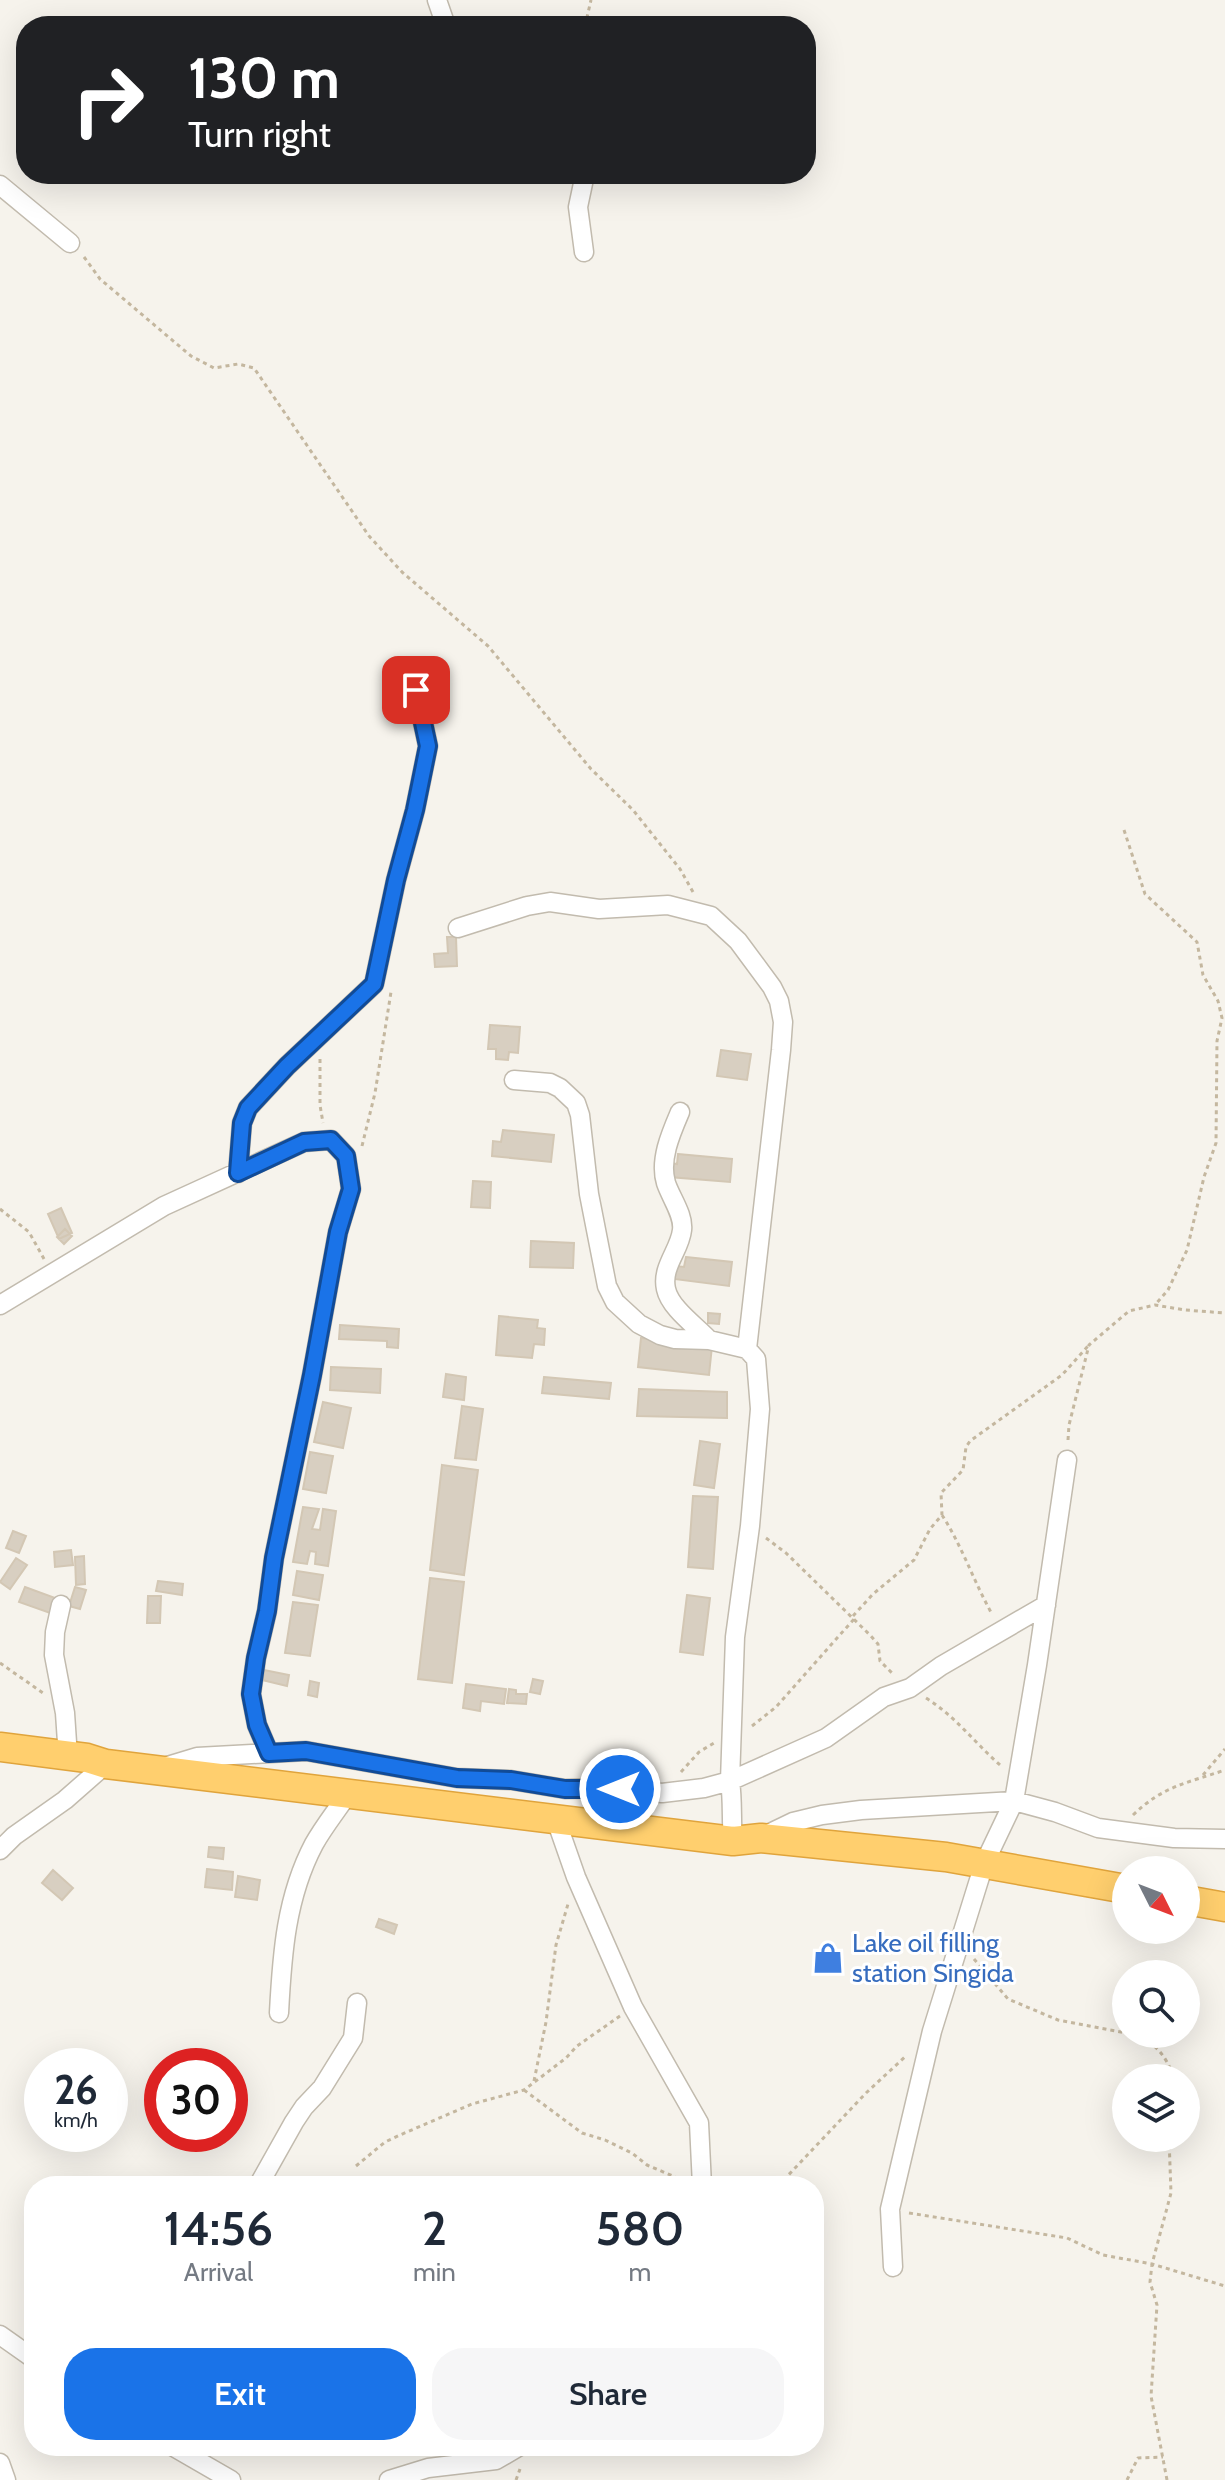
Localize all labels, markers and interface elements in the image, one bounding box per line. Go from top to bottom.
text: 130 m [188,44,340,112]
icon: right [56,48,160,152]
text: Turn right [188,112,331,156]
pin [382,656,450,724]
icon: arrive [394,668,438,712]
position arrow [578,1747,662,1831]
north arrow [1112,1856,1200,1944]
map controls [1112,1856,1200,2152]
place label: Lake oil filling station Singida [852,1927,1014,1989]
shop icon: Lake oil filling station Singida [811,1941,845,1975]
button: search [1112,1960,1200,2048]
speed limit sign: 30 [144,2048,248,2152]
button: layers [1112,2064,1200,2152]
text: 26 [54,2065,98,2114]
text: km/h [54,2108,98,2132]
text: 14:56 [164,2199,273,2257]
text: 2 [422,2199,447,2257]
text: 580 [596,2199,684,2257]
text: Arrival [184,2256,253,2288]
text: min [413,2256,456,2288]
text: m [628,2256,651,2288]
button: Exit [64,2348,416,2440]
button: Share [432,2348,784,2440]

